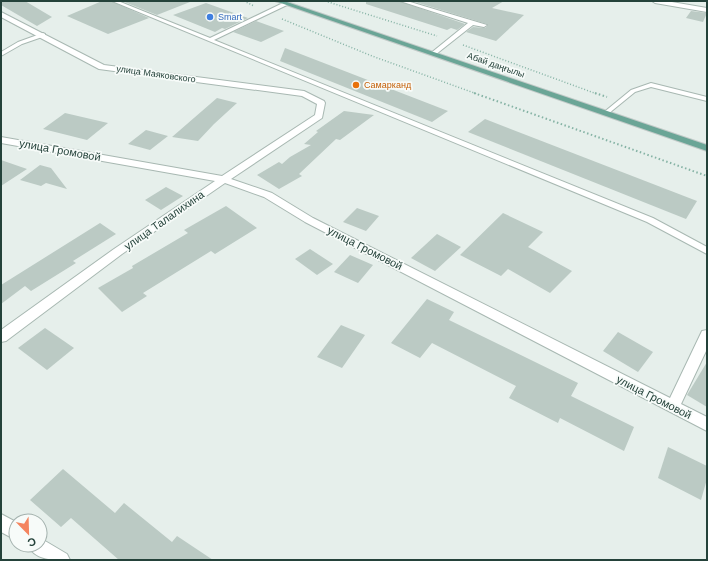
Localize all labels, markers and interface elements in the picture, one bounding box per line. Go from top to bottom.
marker: Smart [205,12,215,22]
place label: Smart [218,12,243,22]
street label: Абай даңғылы [466,50,526,80]
street label: улица Маяковского [116,63,196,85]
marker: Самарканд [351,80,361,90]
place label: Самарканд [364,80,412,90]
street label: улица Громовой [18,137,102,163]
street label: улица Талалихина [122,187,207,252]
street label: улица Громовой [326,224,404,272]
street label: улица Громовой [615,373,693,421]
north arrow [8,513,48,553]
text: С [26,535,38,549]

